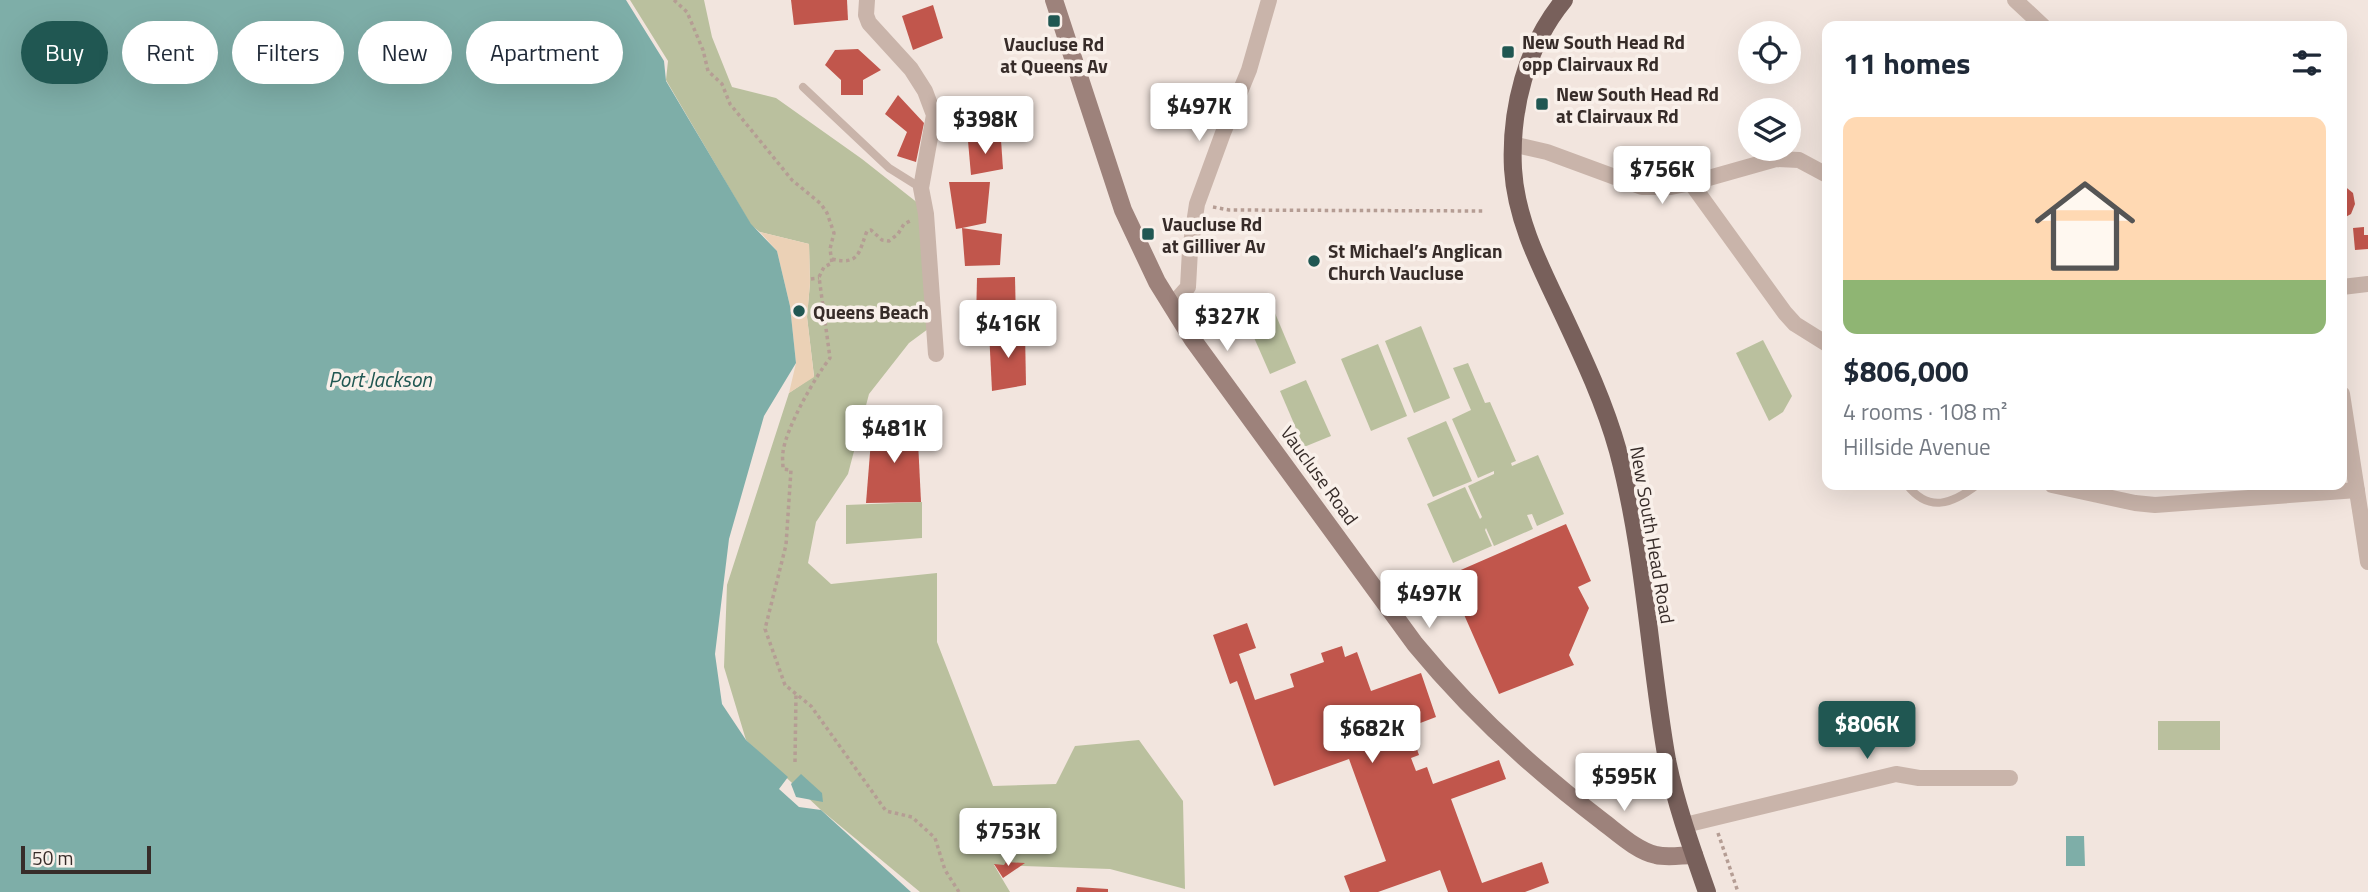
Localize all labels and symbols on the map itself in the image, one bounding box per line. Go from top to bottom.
marker: Vaucluse Rd at Queens Av [1046,13,1062,29]
place label: New South Head Rd opp Clairvaux Rd [1522,27,1685,78]
place label: Vaucluse Rd at Queens Av [1000,29,1108,80]
marker: New South Head Rd opp Clairvaux Rd [1500,44,1516,60]
place label: New South Head Rd at Clairvaux Rd [1556,79,1719,130]
pin: $497K [1150,83,1248,143]
pin: $398K [936,96,1034,156]
marker: New South Head Rd at Clairvaux Rd [1534,96,1550,112]
pin: $756K [1613,146,1711,206]
place label: Vaucluse Rd at Gilliver Av [1162,209,1266,260]
marker: Vaucluse Rd at Gilliver Av [1140,226,1156,242]
place label: St Michael’s Anglican Church Vaucluse [1328,236,1503,287]
marker: St Michael’s Anglican Church Vaucluse [1306,253,1322,269]
pin: $327K [1178,294,1276,353]
place label: Queens Beach [813,297,929,326]
pin: $416K [959,300,1057,360]
marker: Queens Beach [791,303,807,319]
water label: Port Jackson [328,363,432,395]
pin: $481K [845,406,943,465]
street label: Vaucluse Road [1274,419,1366,531]
street label: New South Head Road [1623,444,1683,626]
pin: $497K [1380,570,1478,630]
pin: $806K [1818,702,1916,761]
pin: $682K [1323,706,1421,765]
pin: $595K [1575,754,1673,813]
pin: $753K [959,808,1057,868]
scale bar [21,843,150,875]

